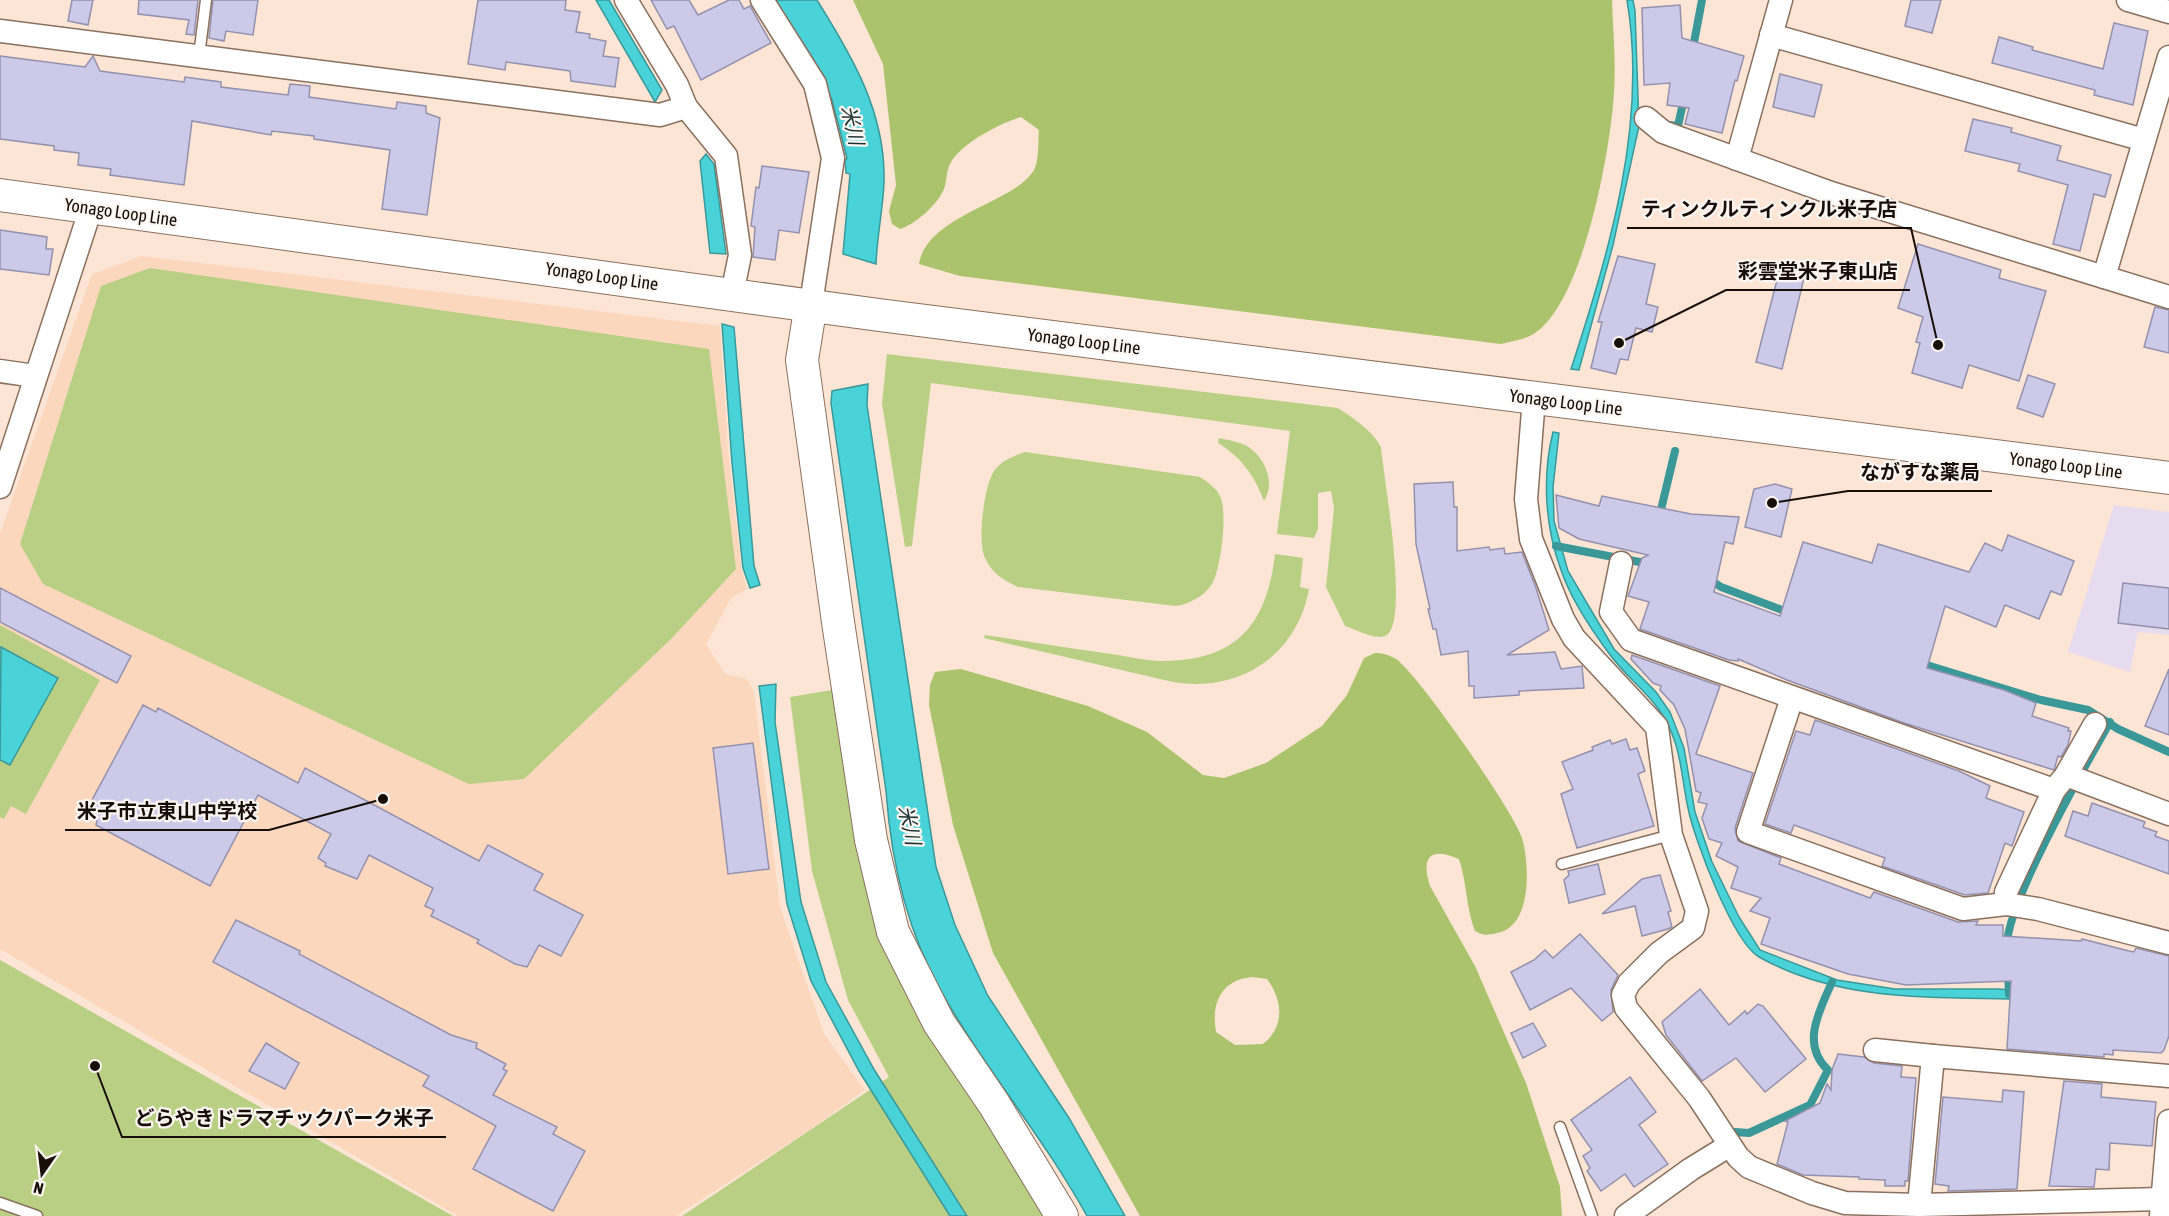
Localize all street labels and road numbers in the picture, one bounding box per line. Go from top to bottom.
street label: Yonago Loop Line [63,194,179,230]
street label: Yonago Loop Line [544,258,660,294]
street label: Yonago Loop Line [1026,324,1142,358]
street label: Yonago Loop Line [1508,385,1624,419]
street label: Yonago Loop Line [2008,448,2124,482]

